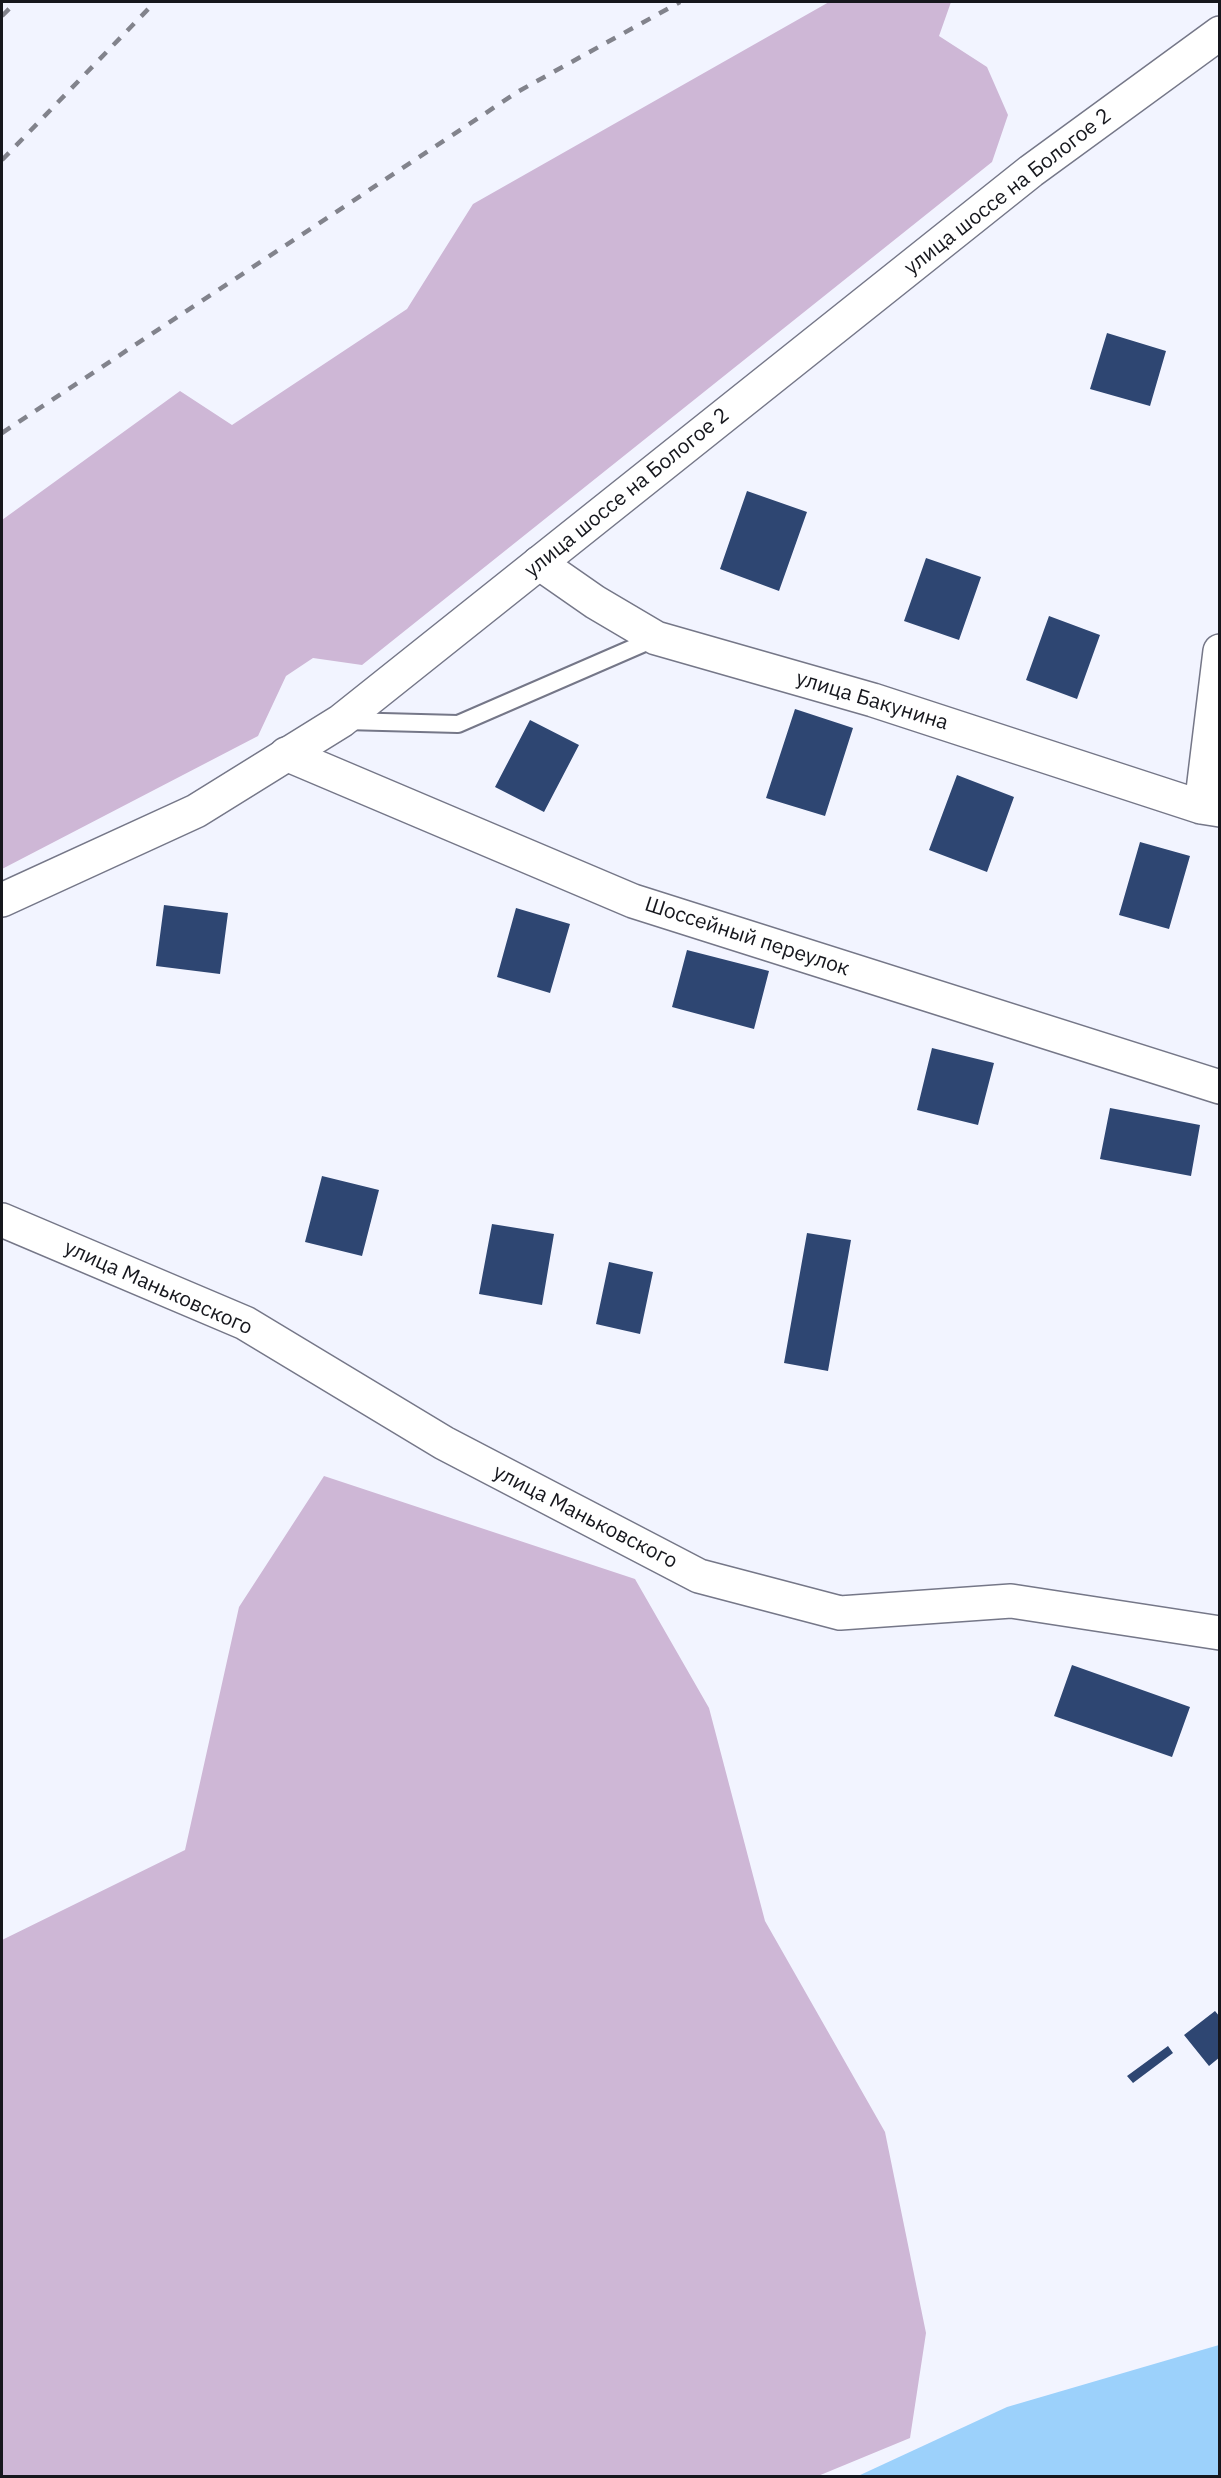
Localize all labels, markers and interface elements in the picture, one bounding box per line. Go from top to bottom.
street label: улица шоссе на Бологое 2 [899,103,1117,281]
street label: улица шоссе на Бологое 2 [520,403,734,583]
street label: улица Бакунина [793,666,951,736]
street label: Шоссейный переулок [641,892,853,982]
street label: улица Маньковского [60,1235,256,1341]
street label: улица Маньковского [489,1460,681,1574]

